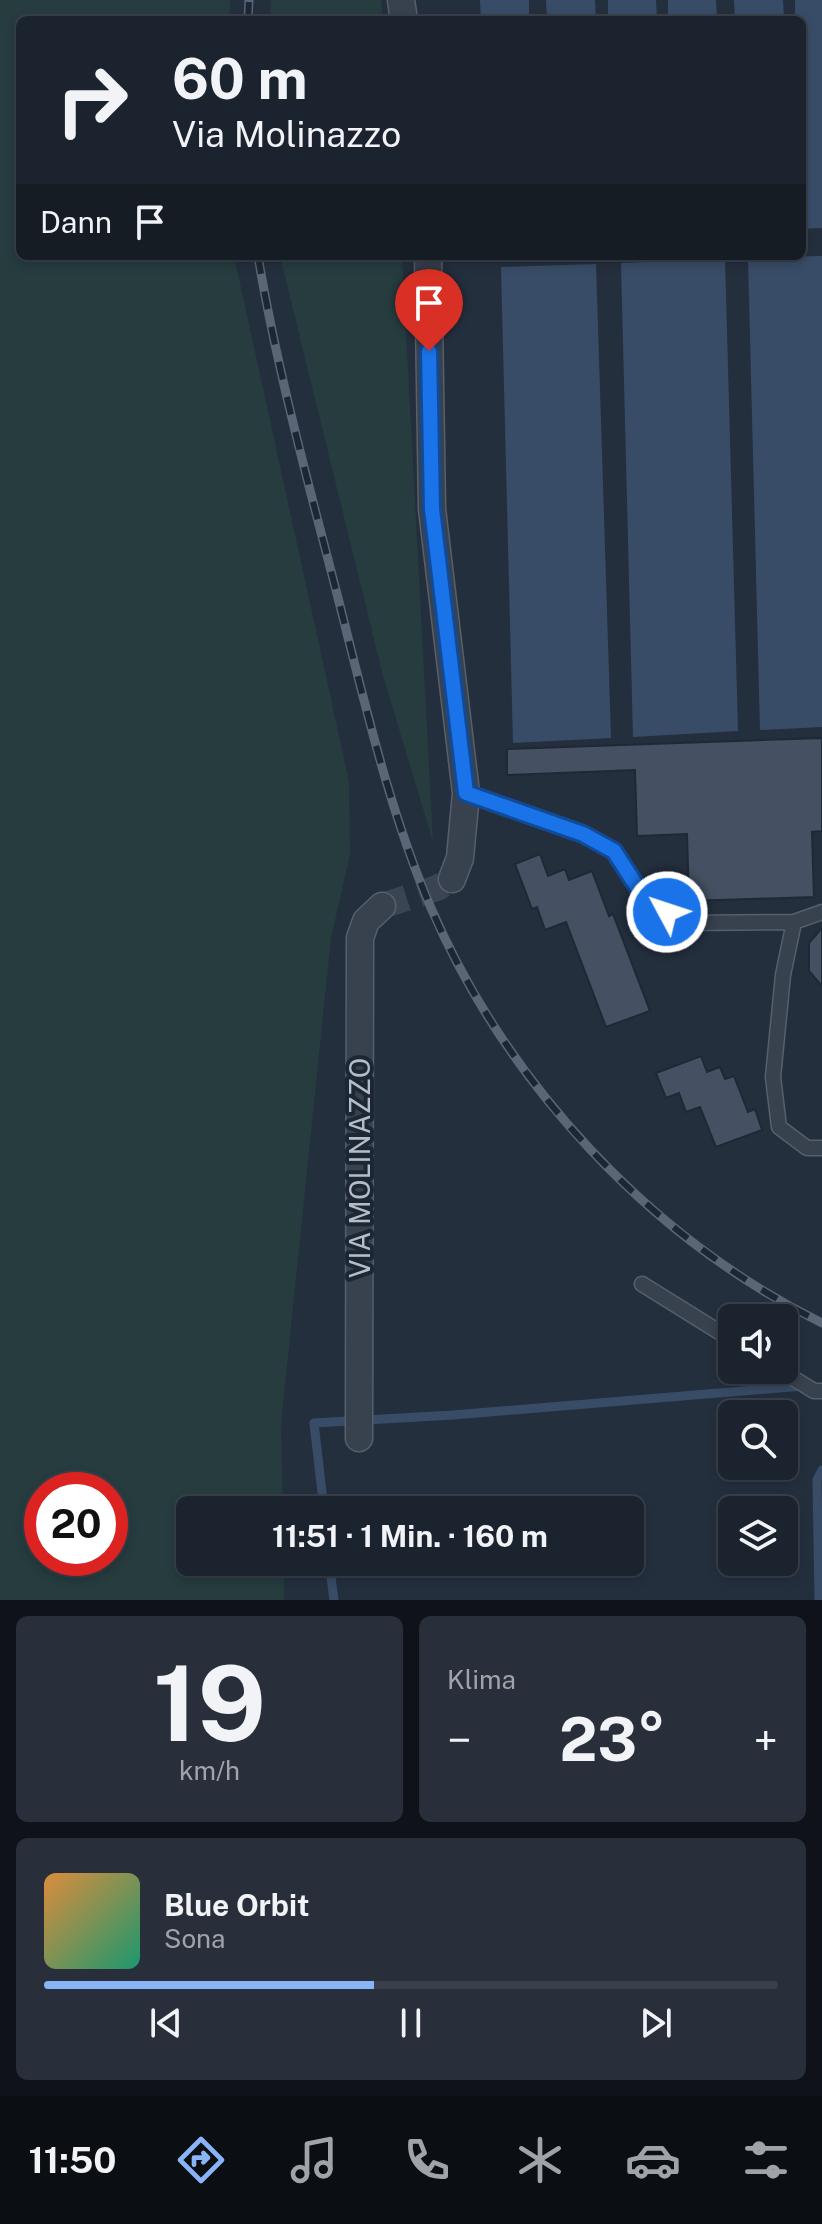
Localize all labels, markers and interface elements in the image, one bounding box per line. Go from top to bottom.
text: 60 m [172,46,308,112]
icon: right [40,48,144,152]
text: Via Molinazzo [172,113,401,155]
icon: arrive [128,200,172,244]
text: Dann [40,204,112,240]
pin [395,269,463,351]
icon: arrive [407,281,451,325]
position arrow [625,870,709,954]
street label: VIA MOLINAZZO [343,1058,376,1278]
map controls [718,1304,798,1576]
button: sound [718,1304,798,1384]
button: search [718,1400,798,1480]
speed limit sign: 20 [24,1472,128,1576]
button: layers [718,1496,798,1576]
text: 11:51 · 1 Min. · 160 m [272,1518,548,1554]
text: 19 [153,1642,266,1764]
text: Klima [447,1664,516,1695]
text: 23° [559,1704,666,1775]
text: − [447,1714,471,1766]
text: + [754,1714,778,1766]
text: km/h [179,1755,240,1786]
text: Blue Orbit [164,1887,310,1923]
text: Sona [164,1923,225,1954]
icon: previous [144,2001,188,2045]
icon: pause [389,2001,433,2045]
icon: next [634,2001,678,2045]
icon: directions [173,2132,229,2188]
icon: music [286,2132,342,2188]
icon: phone [399,2132,455,2188]
icon: climate [512,2132,568,2188]
icon: car [625,2132,681,2188]
icon: filters [738,2132,794,2188]
text: 11:50 [28,2139,116,2181]

